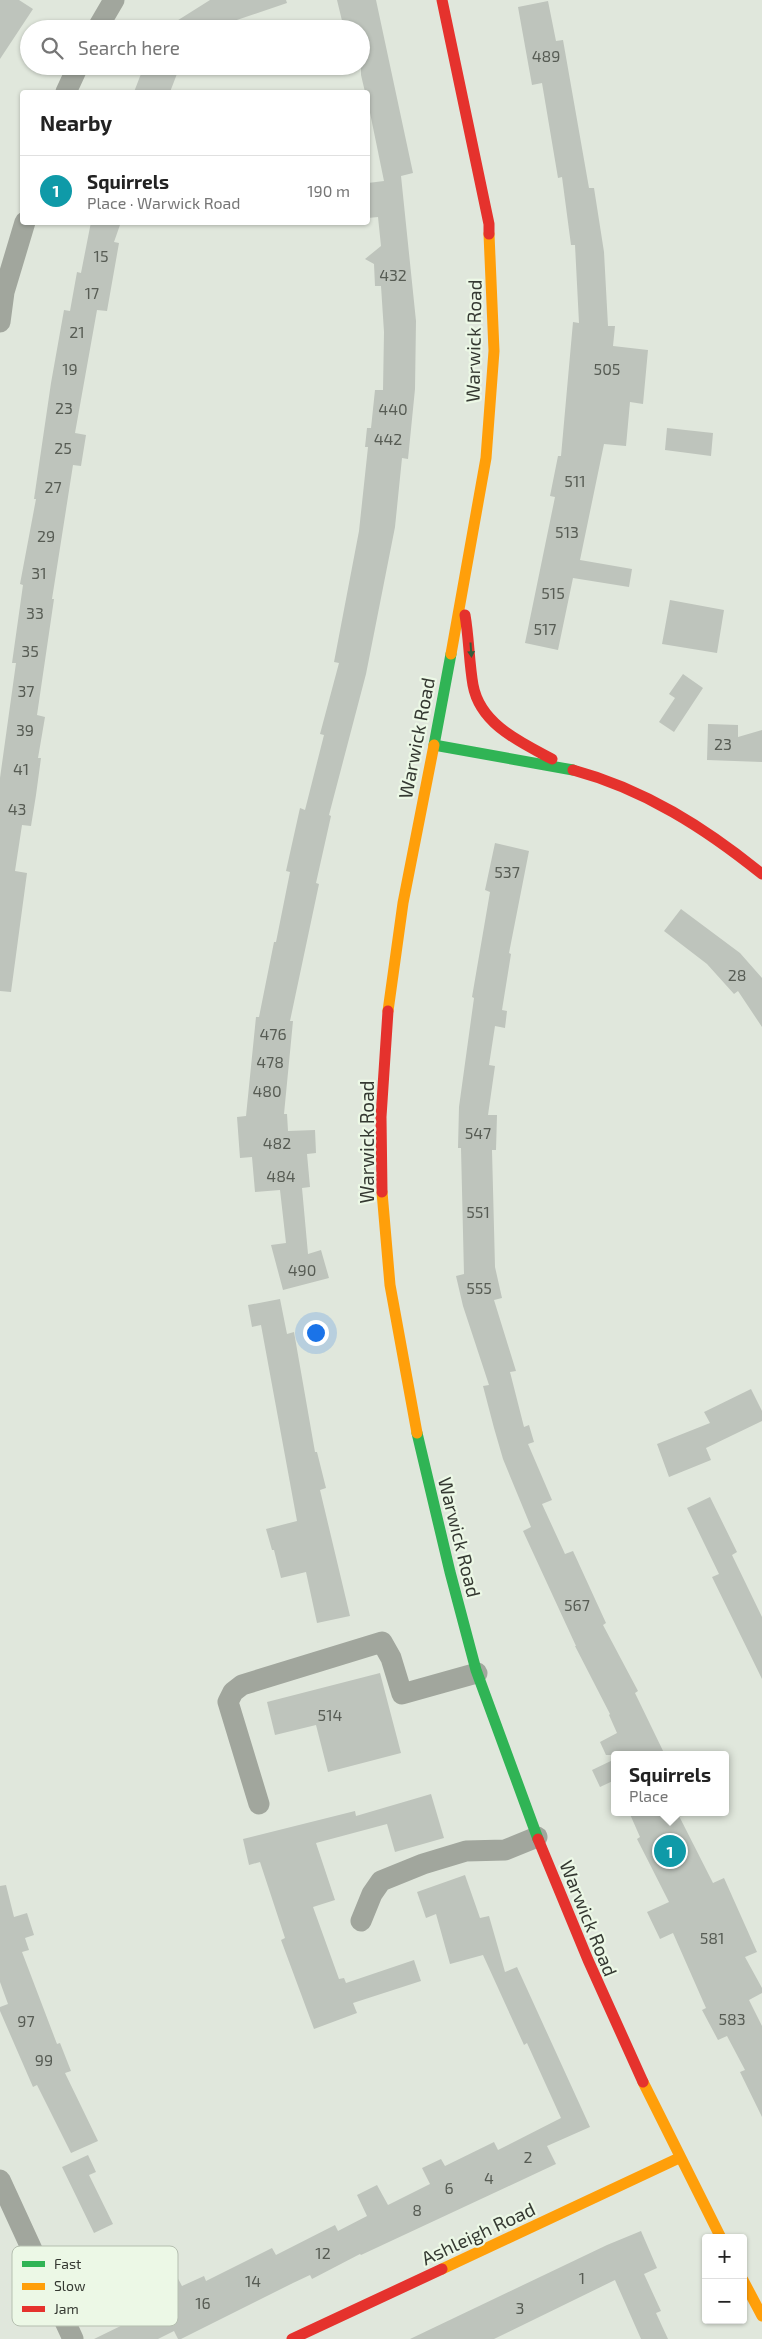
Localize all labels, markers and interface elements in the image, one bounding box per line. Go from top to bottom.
search box [20,20,370,75]
icon: search [38,34,66,62]
text: Search here [78,36,180,59]
house number: 489 [532,46,560,65]
text: Nearby [40,110,112,135]
text: Squirrels [87,170,169,193]
text: 1 [53,181,59,200]
text: 190 m [307,181,350,200]
text: Place · Warwick Road [87,193,241,212]
house number: 15 [94,246,108,265]
house number: 432 [379,265,407,284]
street label: Warwick Road [460,279,486,403]
house number: 17 [85,283,99,302]
house number: 21 [69,322,85,341]
house number: 19 [62,359,78,378]
house number: 505 [594,359,620,378]
house number: 23 [55,398,73,417]
house number: 440 [378,399,408,418]
house number: 442 [374,429,402,448]
house number: 25 [54,438,72,457]
house number: 511 [564,471,586,490]
house number: 27 [44,477,62,496]
house number: 513 [555,522,579,541]
house number: 29 [37,526,55,545]
house number: 31 [31,563,47,582]
house number: 515 [541,583,565,602]
house number: 33 [26,603,44,622]
house number: 517 [533,619,557,638]
house number: 35 [21,641,39,660]
one-way arrow [467,642,475,658]
street label: Warwick Road [393,675,439,801]
house number: 37 [17,681,35,700]
house number: 39 [16,720,34,739]
house number: 23 [714,734,732,753]
house number: 41 [13,759,29,778]
house number: 43 [8,799,26,818]
house number: 537 [494,862,520,881]
house number: 28 [728,965,746,984]
house number: 476 [259,1024,287,1043]
house number: 478 [256,1052,284,1071]
house number: 480 [252,1081,282,1100]
street label: Warwick Road [355,1081,378,1203]
house number: 547 [465,1123,491,1142]
house number: 482 [263,1133,291,1152]
house number: 484 [266,1166,296,1185]
house number: 551 [466,1202,490,1221]
house number: 490 [288,1260,316,1279]
house number: 555 [466,1278,492,1297]
your location [303,1320,329,1346]
street label: Warwick Road [434,1475,486,1599]
house number: 567 [564,1595,590,1614]
house number: 514 [318,1705,343,1724]
popup [611,1751,729,1816]
text: Squirrels [629,1763,711,1786]
text: Place [629,1786,668,1805]
pin: 1 [654,1832,686,1870]
street label: Warwick Road [555,1857,623,1979]
house number: 581 [700,1928,724,1947]
house number: 583 [718,2009,746,2028]
house number: 97 [17,2011,35,2030]
house number: 99 [35,2050,53,2069]
house number: 2 [524,2147,533,2166]
house number: 4 [484,2168,494,2187]
house number: 6 [444,2178,454,2197]
street label: Ashleigh Road [418,2197,538,2269]
house number: 8 [412,2200,422,2219]
map controls [702,2234,747,2324]
button: + [702,2234,747,2279]
house number: 12 [315,2243,331,2262]
legend [12,2246,178,2326]
text: Fast [54,2255,81,2272]
house number: 1 [579,2268,585,2287]
house number: 14 [245,2271,261,2290]
text: Slow [54,2277,86,2294]
button: − [702,2279,747,2324]
house number: 16 [195,2293,211,2312]
house number: 3 [516,2298,524,2317]
text: Jam [54,2300,79,2317]

